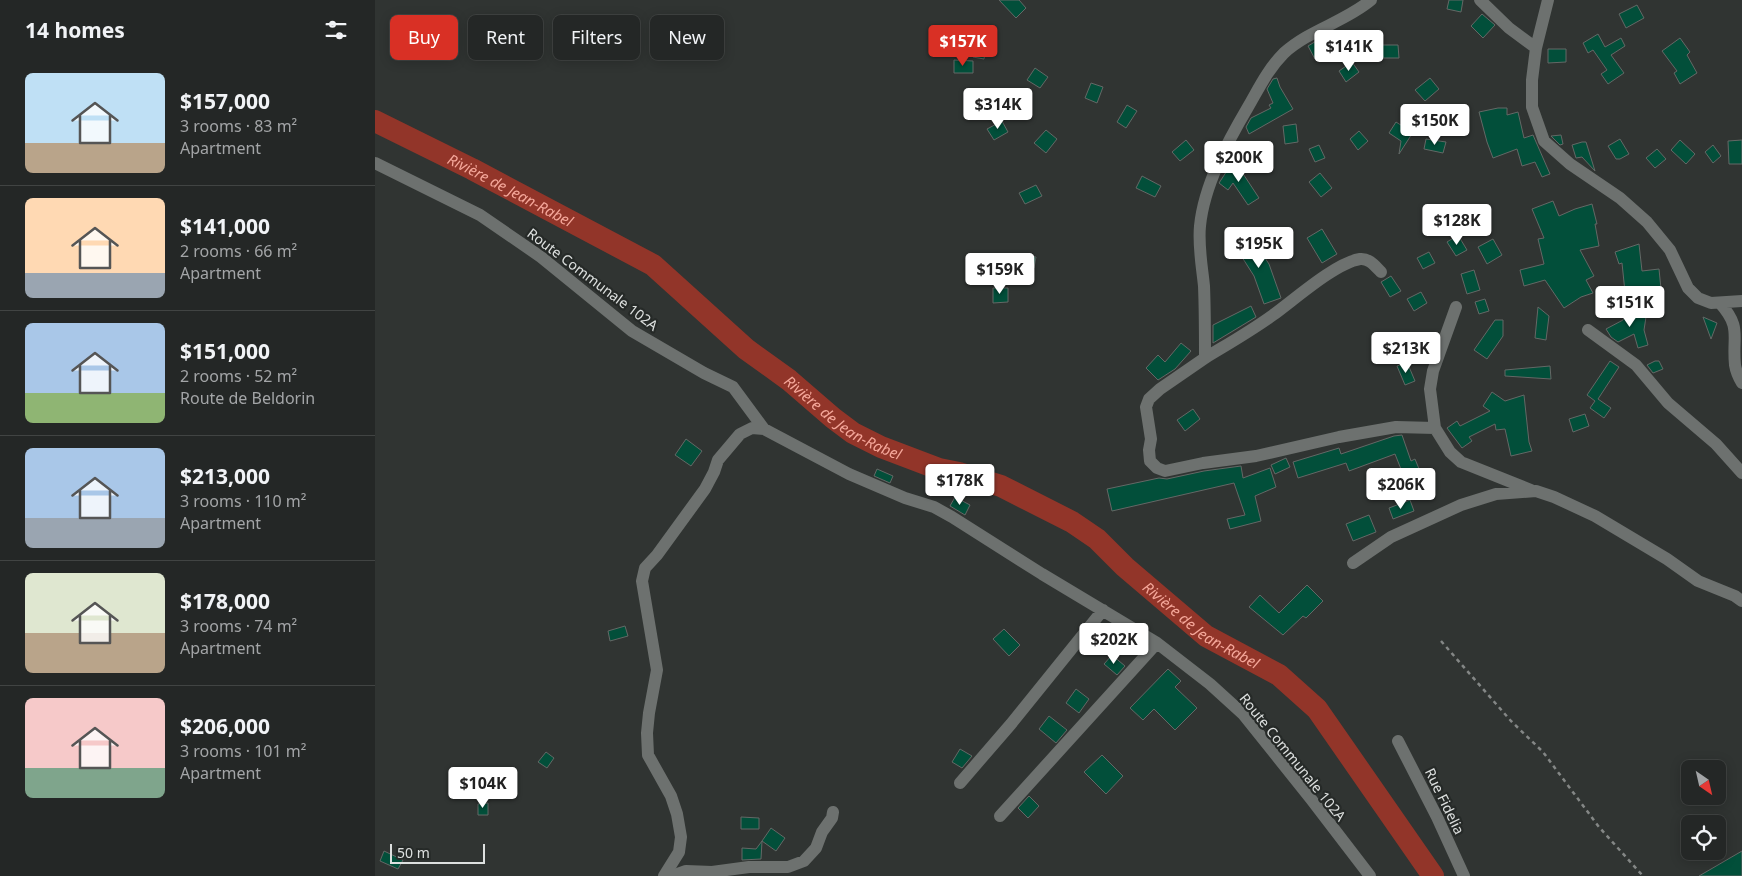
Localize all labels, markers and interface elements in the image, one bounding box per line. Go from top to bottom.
chip: Buy [390,15,458,60]
chip: Rent [468,15,543,60]
chip: Filters [553,15,640,60]
chip: New [650,15,724,60]
text: 14 homes [25,16,125,44]
icon: filters [322,16,350,44]
pin: $157K [928,24,998,67]
text: $157K [939,30,987,52]
pin: $141K [1314,30,1384,72]
text: $141K [1325,35,1373,57]
text: $157,000 [180,87,270,115]
pin: $314K [963,88,1033,130]
icon: home [65,93,125,153]
text: $314K [974,93,1022,115]
pin: $150K [1400,104,1470,146]
text: $150K [1411,109,1459,131]
text: 3 rooms · 83 m² [180,115,297,137]
text: Apartment [180,137,261,159]
pin: $200K [1204,140,1274,183]
text: $200K [1215,146,1263,168]
water label: Rivière de Jean-Rabel [445,149,578,231]
pin: $128K [1422,204,1492,246]
text: $128K [1433,209,1481,231]
text: $141,000 [180,212,270,240]
icon: home [65,218,125,278]
street label: Route Communale 102A [524,224,662,335]
pin: $195K [1224,226,1294,269]
text: $195K [1235,232,1283,254]
text: 2 rooms · 66 m² [180,240,297,262]
pin: $159K [965,252,1035,295]
text: $159K [976,258,1024,280]
text: Apartment [180,262,261,284]
pin: $151K [1595,286,1665,328]
text: $151K [1606,291,1654,313]
pin: $213K [1371,332,1441,374]
text: $151,000 [180,337,270,365]
text: $213K [1382,337,1430,359]
icon: home [65,343,125,403]
text: 2 rooms · 52 m² [180,365,297,387]
water label: Rivière de Jean-Rabel [780,371,906,464]
text: Route de Beldorin [180,387,315,409]
text: $213,000 [180,462,270,490]
pin: $178K [925,464,995,506]
icon: home [65,468,125,528]
pin: $206K [1366,468,1436,510]
text: $178K [936,469,984,491]
text: $206K [1377,473,1425,495]
text: 3 rooms · 110 m² [180,490,306,512]
text: Apartment [180,512,261,534]
water label: Rivière de Jean-Rabel [1139,577,1264,673]
text: $178,000 [180,587,270,615]
icon: home [65,593,125,653]
text: 3 rooms · 74 m² [180,615,297,637]
pin: $202K [1079,622,1149,665]
text: $202K [1090,628,1138,650]
text: Apartment [180,637,261,659]
street label: Route Communale 102A [1236,689,1351,825]
text: $206,000 [180,712,270,740]
icon: home [65,718,125,778]
text: 3 rooms · 101 m² [180,740,306,762]
north arrow [1681,760,1726,805]
map controls [1681,760,1726,860]
text: Apartment [180,762,261,784]
street label: Rue Fidelia [1421,765,1469,837]
pin: $104K [448,766,518,809]
text: $104K [459,772,507,794]
button: locate [1681,815,1726,860]
scale bar [390,841,485,864]
text: 50 m [397,843,430,862]

